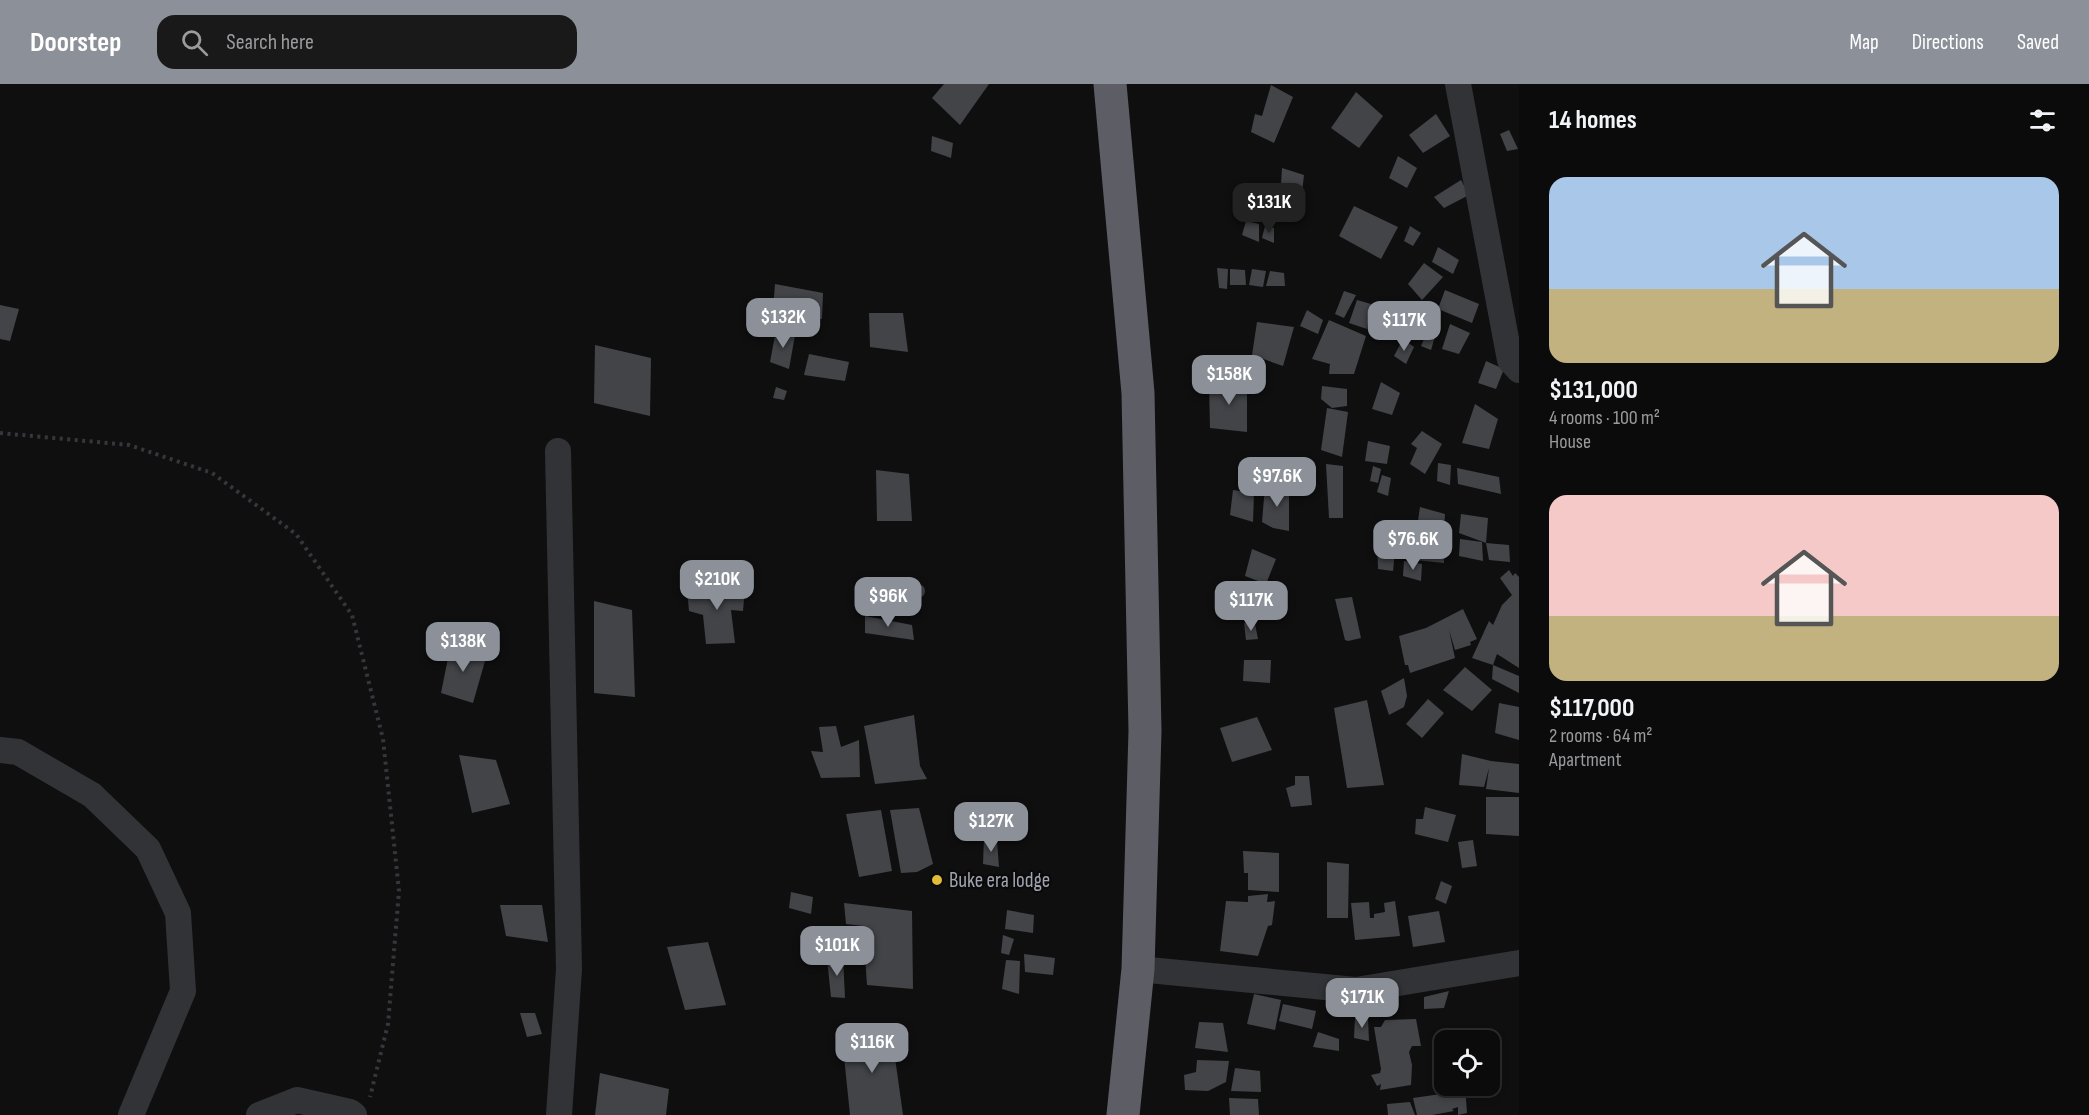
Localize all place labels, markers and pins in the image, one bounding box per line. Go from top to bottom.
pin: $131K [1227,183,1311,234]
pin: $132K [741,298,825,349]
pin: $117K [1362,301,1446,352]
pin: $158K [1187,355,1271,406]
pin: $97.6K [1228,457,1326,508]
pin: $76.6K [1364,520,1462,571]
pin: $210K [675,560,759,611]
pin: $96K [852,577,924,628]
pin: $117K [1209,581,1293,632]
pin: $138K [421,622,505,673]
pin: $127K [949,802,1033,853]
place label: Buke era lodge [949,868,1050,893]
marker: Buke era lodge [930,873,944,887]
pin: $101K [795,926,879,977]
pin: $171K [1320,978,1404,1029]
pin: $116K [830,1023,914,1074]

